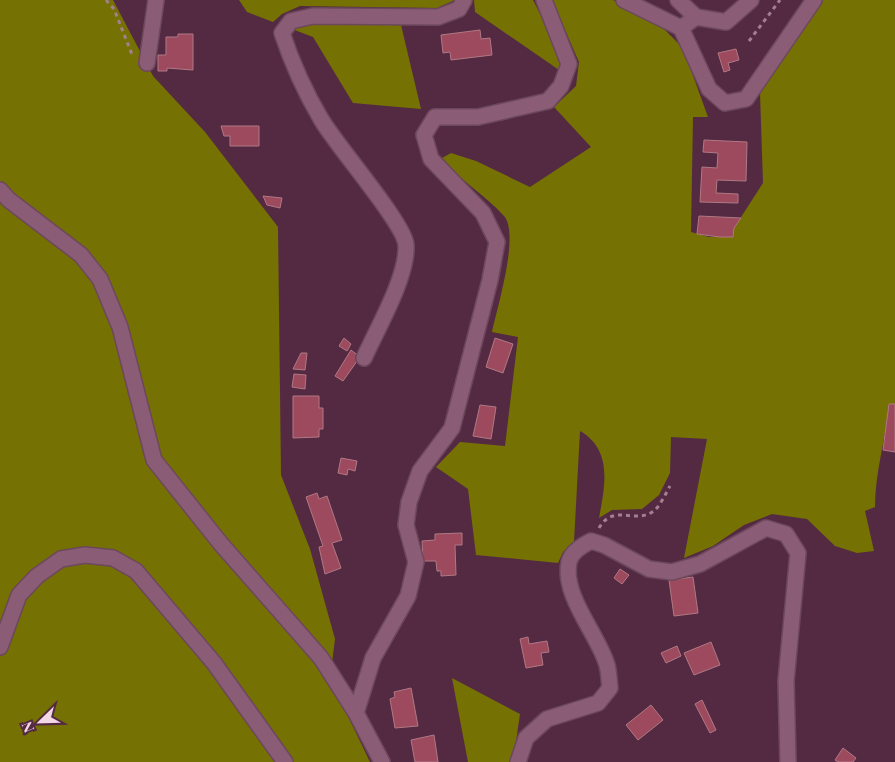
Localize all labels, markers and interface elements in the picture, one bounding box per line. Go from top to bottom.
north arrow [15,697,65,747]
text: N [17,719,38,736]

